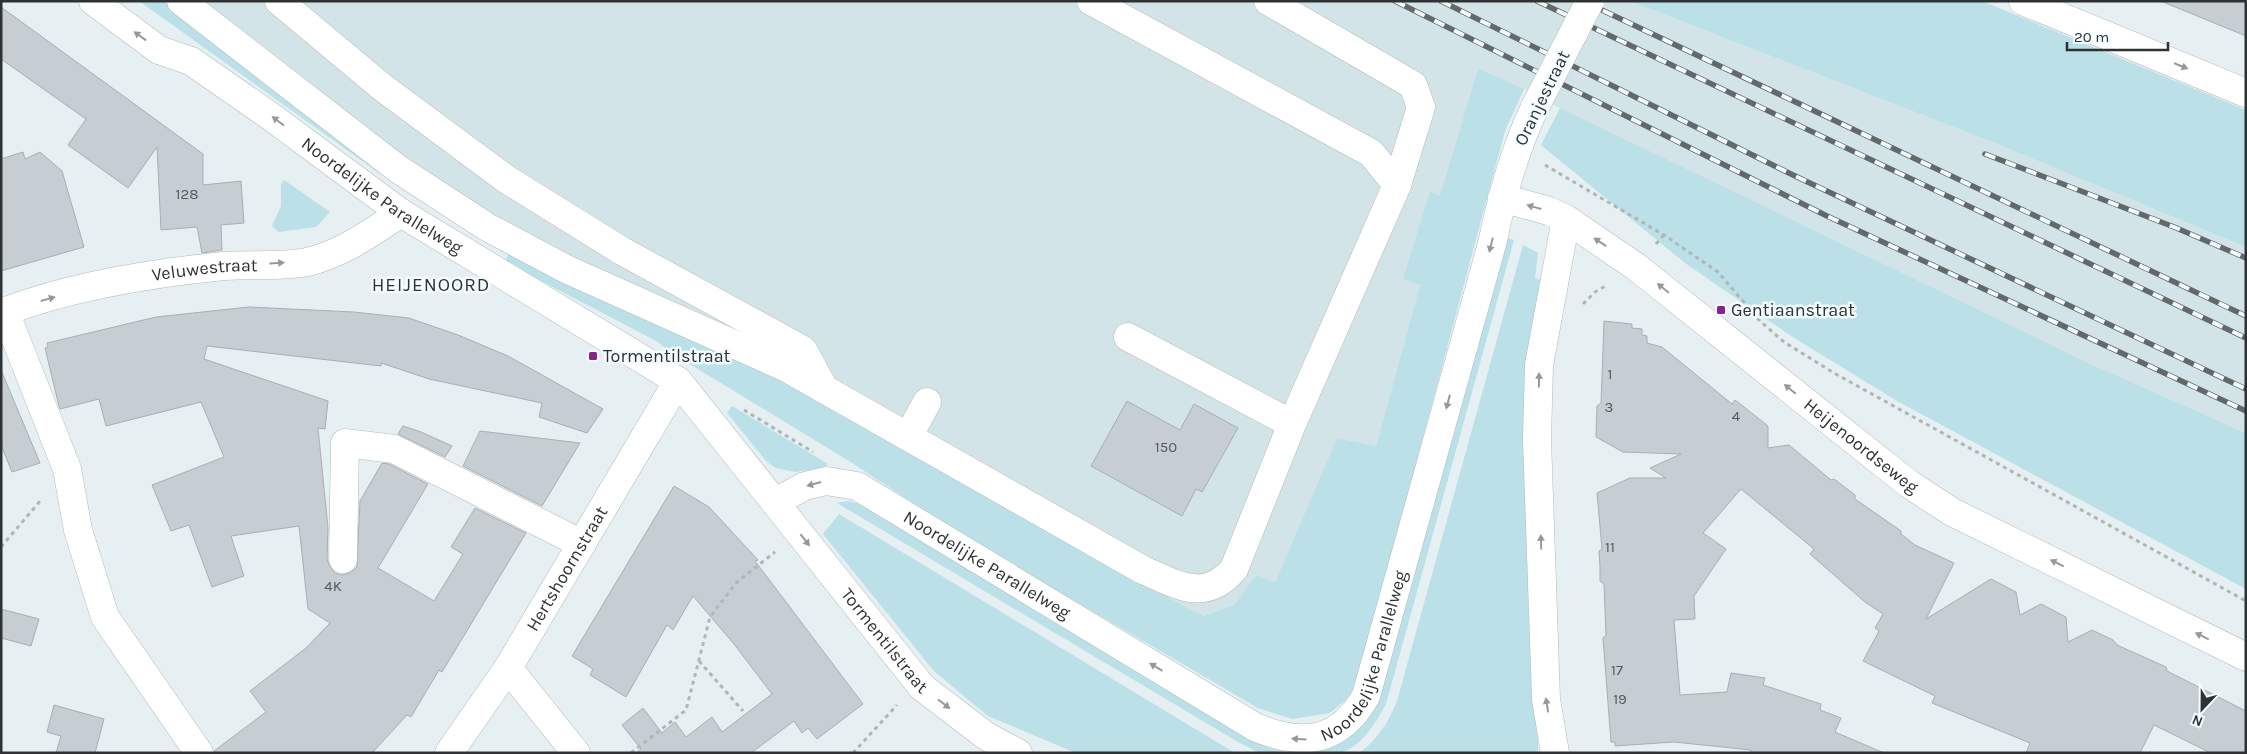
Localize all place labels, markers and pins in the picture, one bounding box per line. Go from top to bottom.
place label: Gentiaanstraat [1731,299,1855,321]
marker: Gentiaanstraat [1715,304,1727,316]
place label: Tormentilstraat [603,345,731,367]
marker: Tormentilstraat [587,350,599,362]

